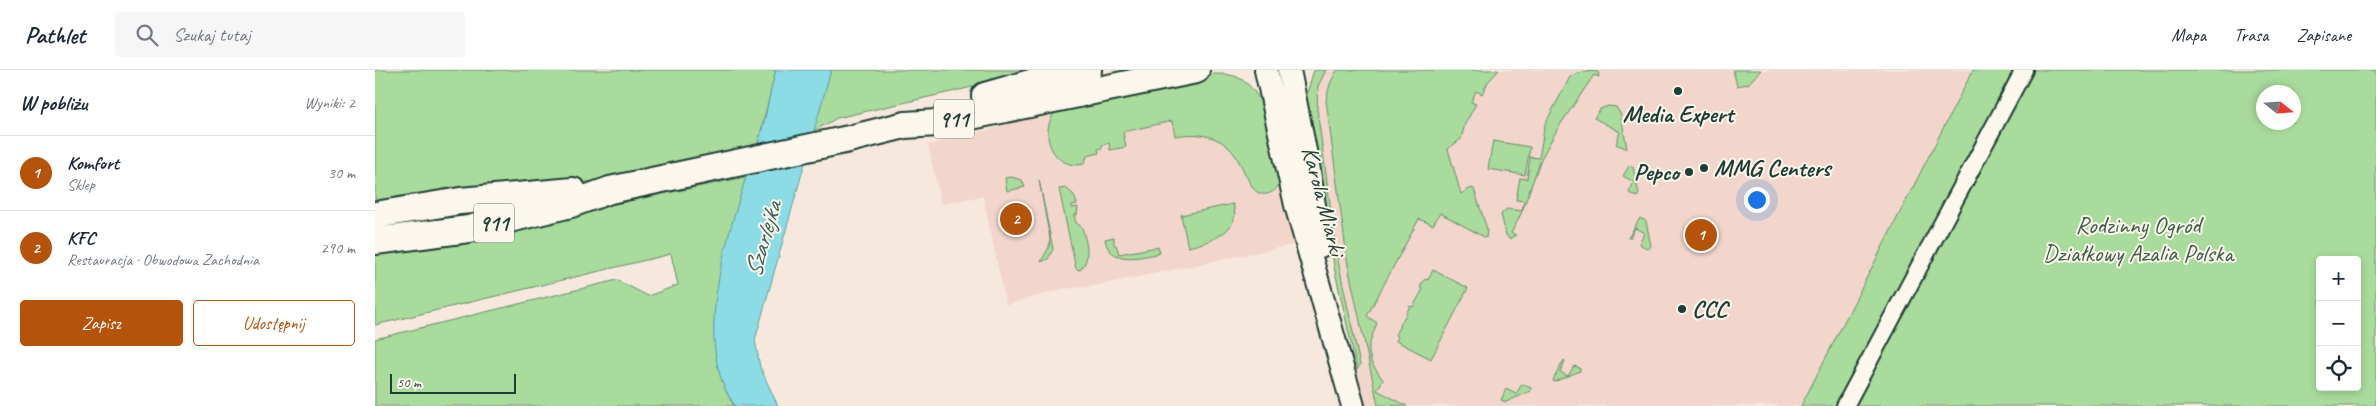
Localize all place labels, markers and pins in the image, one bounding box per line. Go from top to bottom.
marker: Media Expert [1672,85,1684,97]
place label: Media Expert [1623,99,1736,129]
place label: MMG Centers [1714,153,1833,183]
place label: Pepco [1634,157,1681,187]
marker: MMG Centers [1698,162,1710,174]
marker: Pepco [1683,166,1695,178]
pin: 2 [1000,200,1032,238]
pin: 1 [1685,216,1717,254]
place label: CCC [1692,294,1730,324]
marker: CCC [1676,303,1688,315]

